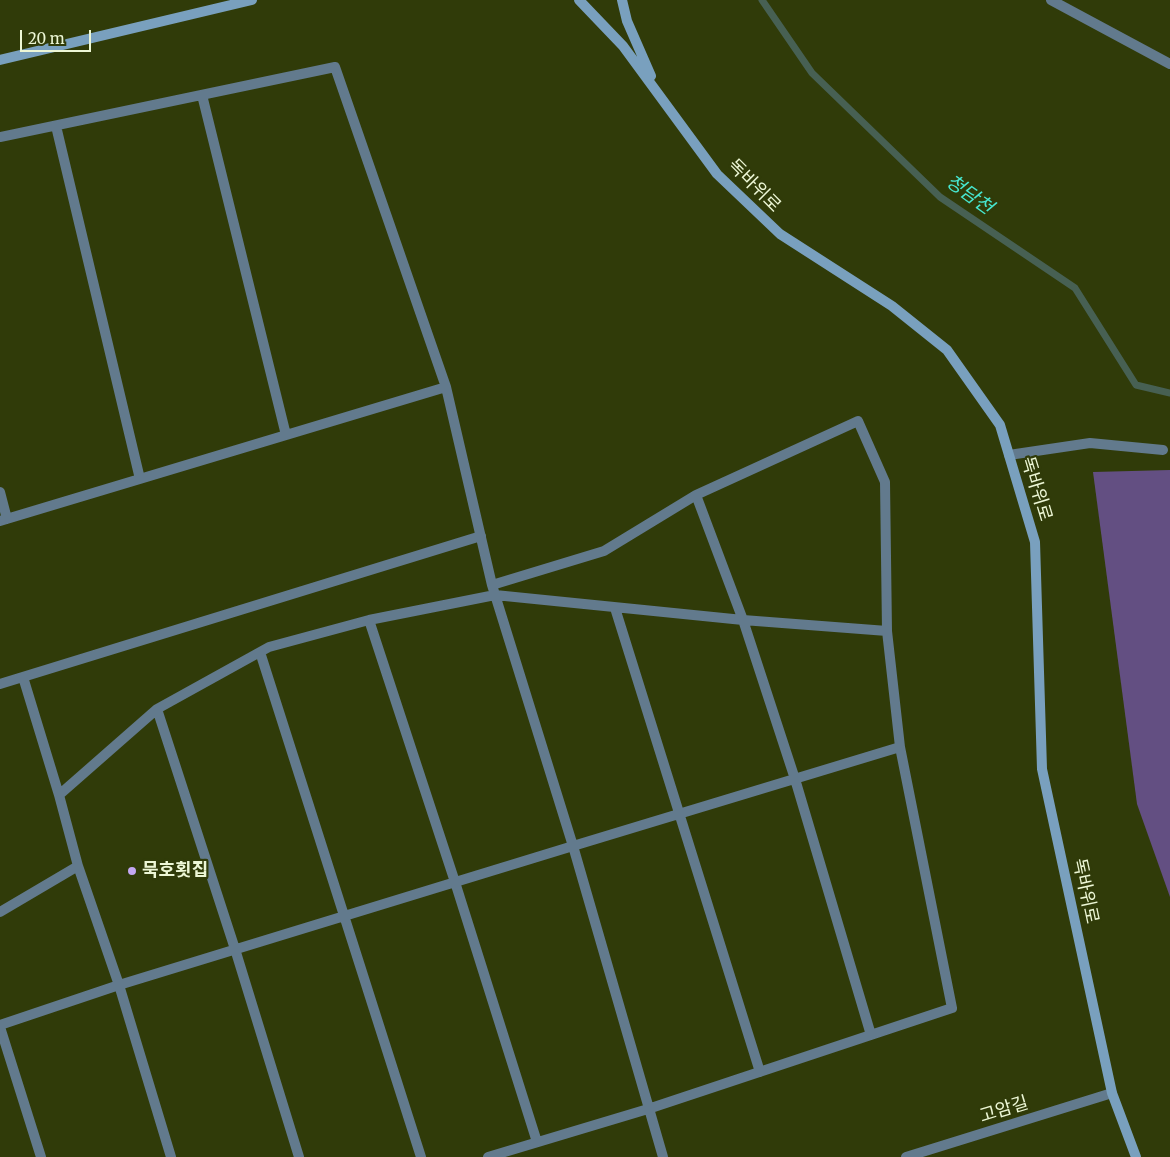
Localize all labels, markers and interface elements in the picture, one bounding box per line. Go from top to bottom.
scale bar [22,20,94,52]
text: 20 m [28,29,65,48]
street label: 독바위로 [723,155,785,217]
water label: 청담천 [941,170,997,220]
street label: 독바위로 [1016,454,1056,524]
street label: 독바위로 [1068,856,1102,926]
place label: 묵호횟집 [142,860,208,882]
marker: 묵호횟집 [126,865,138,877]
street label: 고암길 [977,1092,1031,1128]

